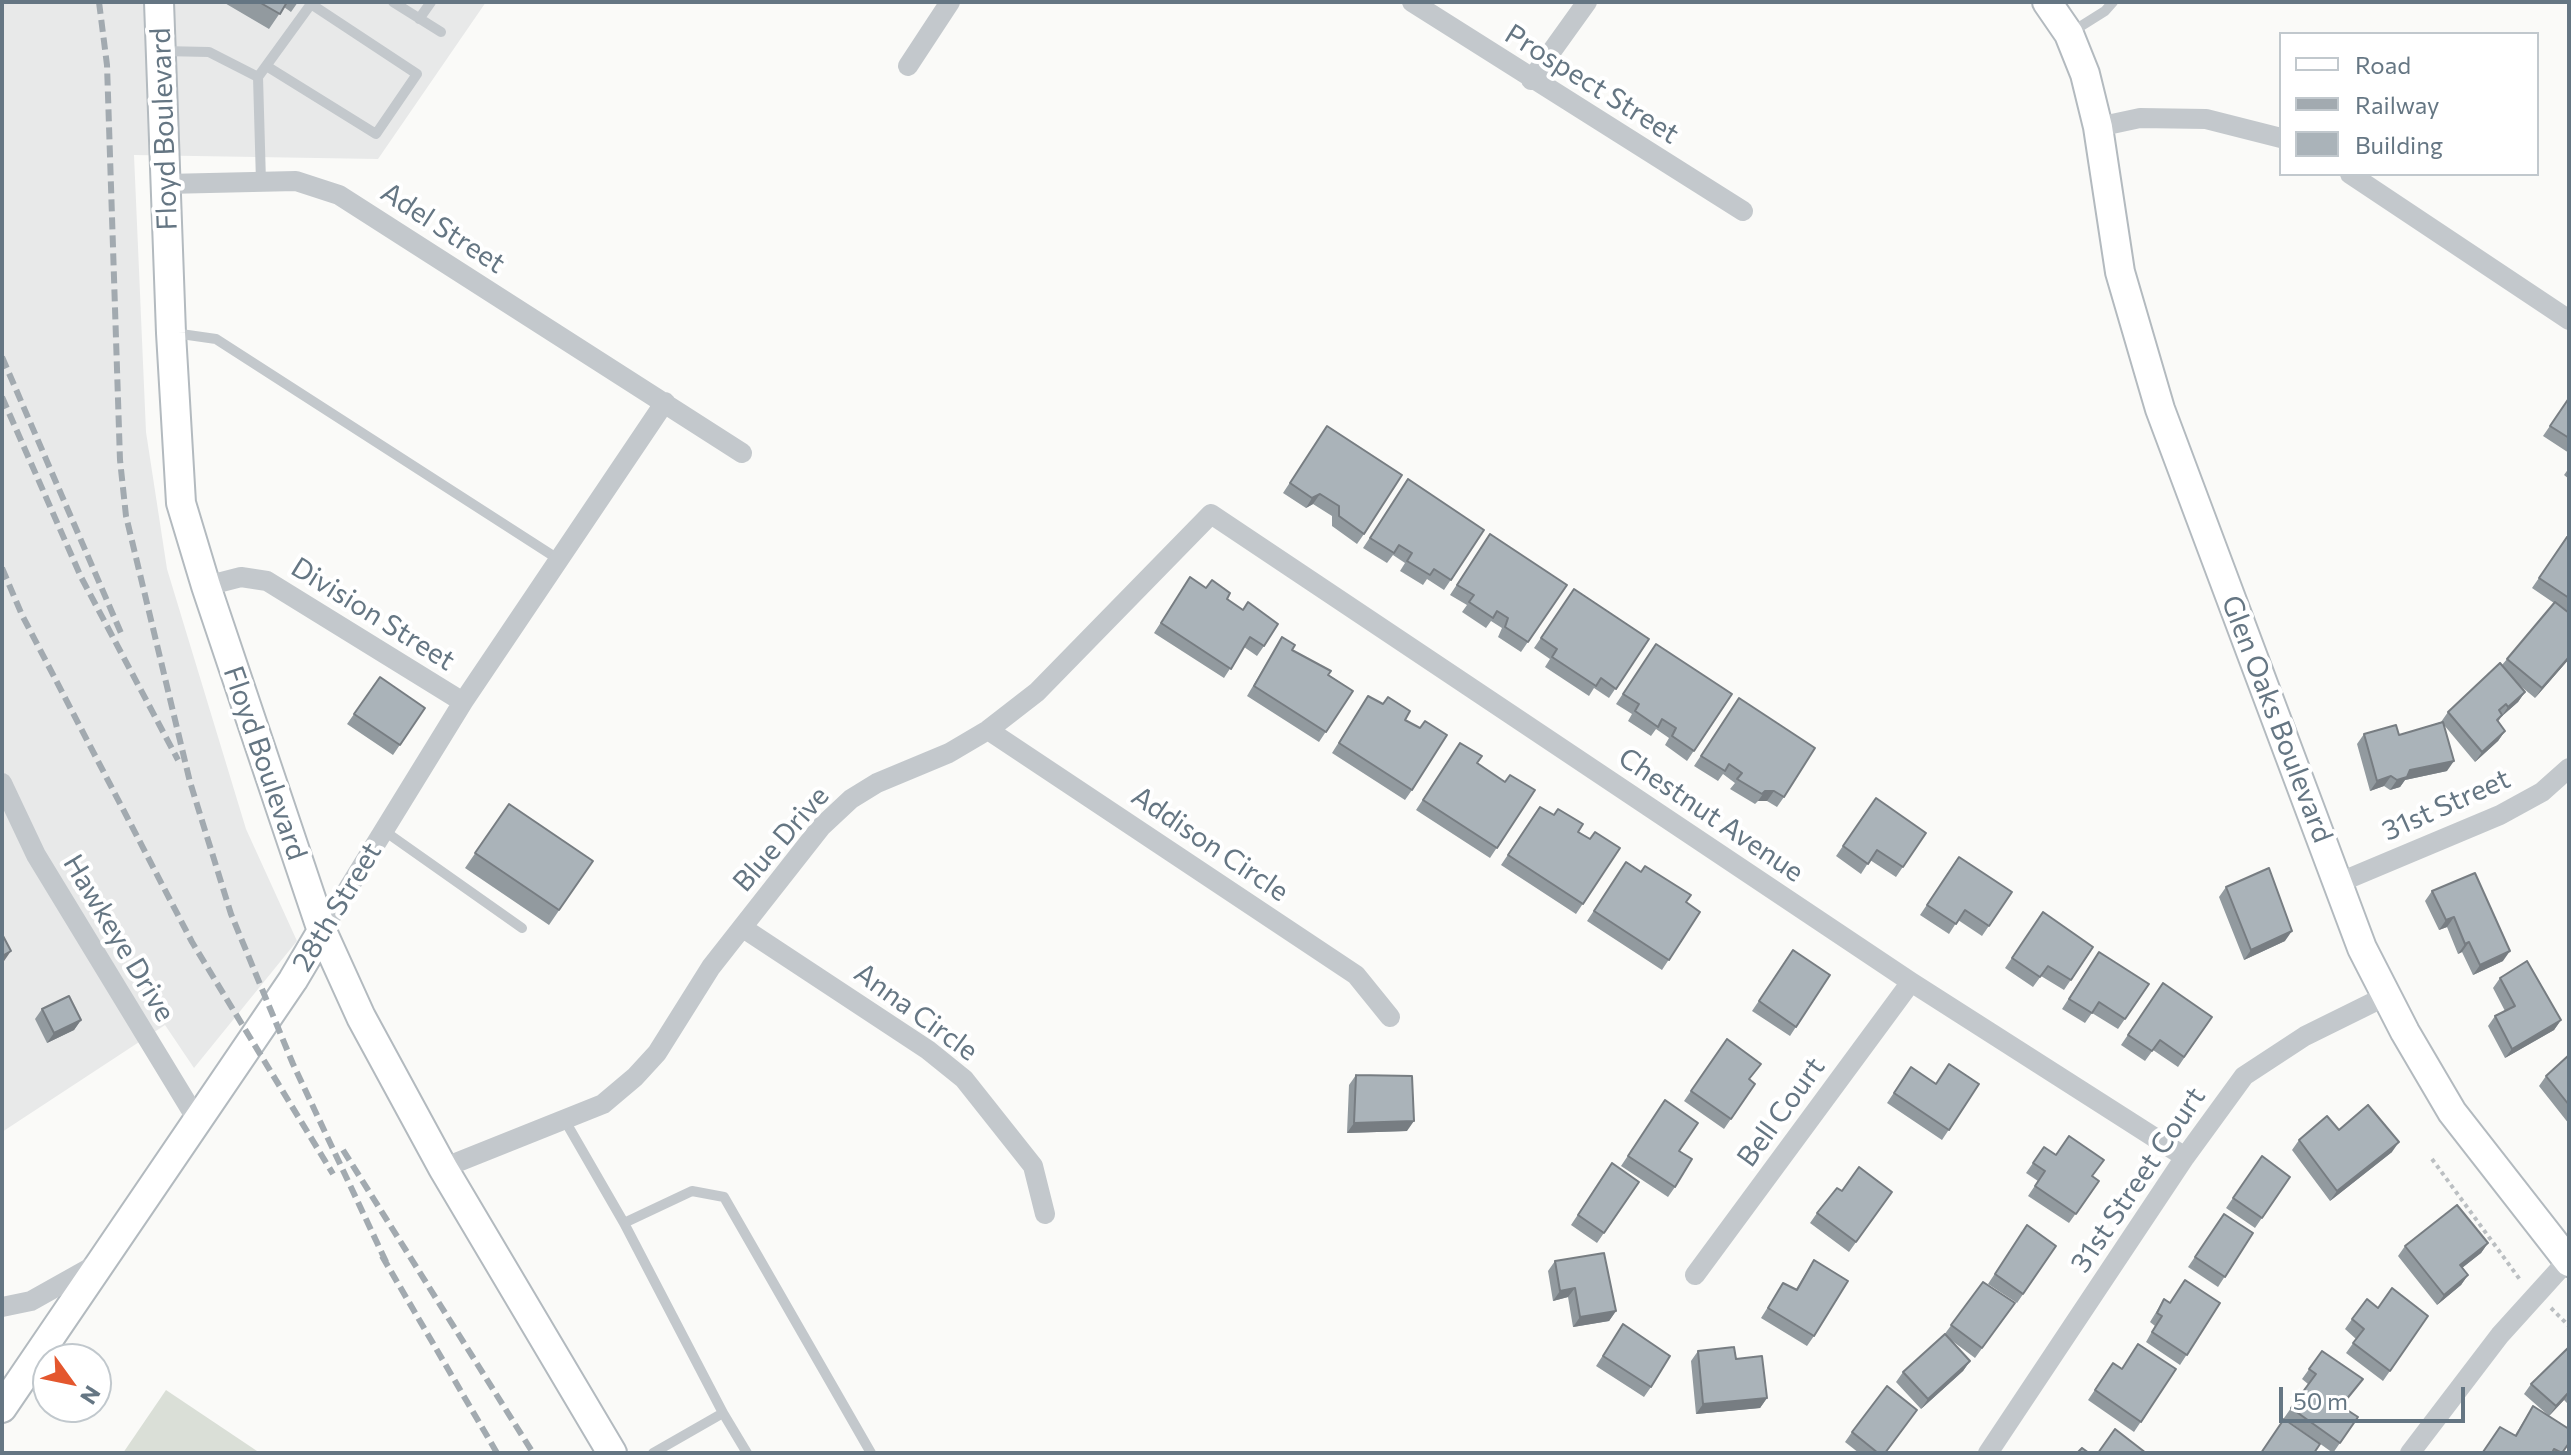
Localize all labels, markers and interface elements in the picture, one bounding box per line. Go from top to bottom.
street label: Prospect Street [1499,17,1685,151]
street label: Floyd Boulevard [144,27,184,231]
legend [2279,32,2539,176]
text: Road [2355,50,2411,79]
text: Railway [2355,90,2440,119]
text: Building [2355,130,2443,159]
street label: Adel Street [375,175,511,281]
street label: Division Street [285,550,461,678]
street label: Glen Oaks Boulevard [2214,591,2340,847]
street label: Floyd Boulevard [216,662,314,864]
street label: Chestnut Avenue [1612,741,1810,889]
street label: 31st Street [2377,762,2515,848]
street label: Blue Drive [726,779,836,899]
street label: Addison Circle [1125,779,1295,909]
street label: 28th Street [285,836,389,978]
street label: Hawkeye Drive [56,849,182,1027]
street label: Anna Circle [848,956,984,1068]
street label: Bell Court [1730,1051,1832,1173]
street label: 31st Street Court [2064,1081,2212,1279]
north arrow [32,1343,112,1423]
scale bar [2283,1371,2469,1421]
text: N [75,1381,107,1410]
text: 50 m [2293,1386,2348,1415]

